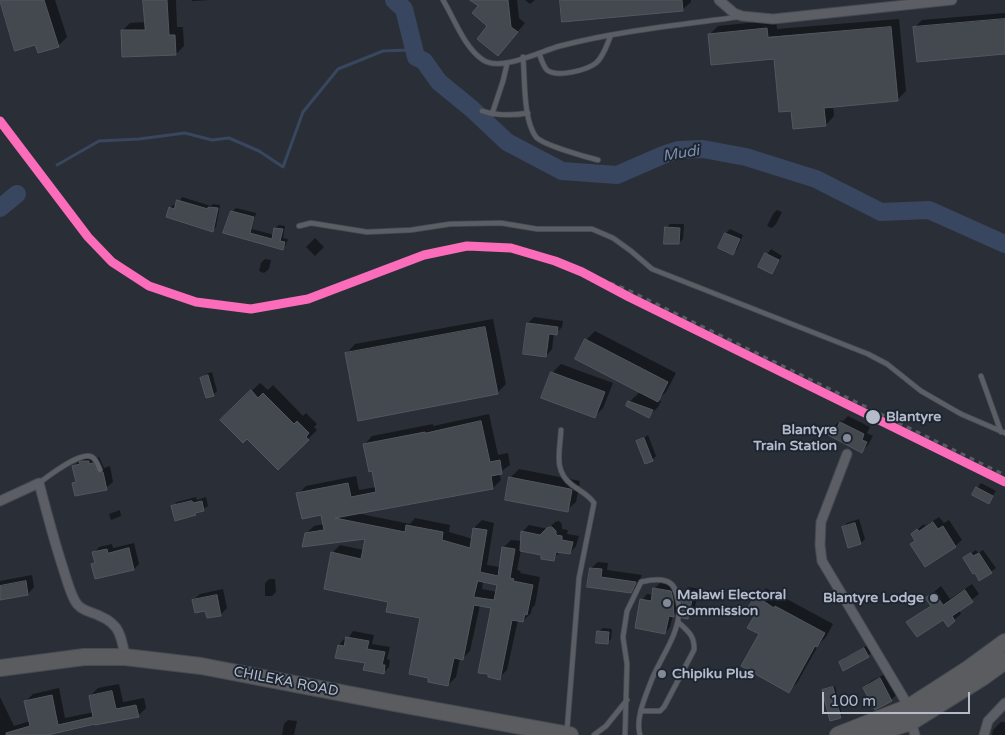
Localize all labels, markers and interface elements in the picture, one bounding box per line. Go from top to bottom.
water label: Mudi [662,142,700,166]
marker: Blantyre [864,408,882,426]
place label: Blantyre [886,409,941,425]
place label: Blantyre Train Station [753,422,837,454]
marker: Blantyre Train Station [841,432,853,444]
place label: Malawi Electoral Commission [677,587,786,620]
place label: Blantyre Lodge [823,590,924,606]
marker: Blantyre Lodge [928,592,940,604]
marker: Malawi Electoral Commission [661,597,673,609]
street label: CHILEKA ROAD [232,664,340,700]
place label: Chipiku Plus [672,666,754,682]
marker: Chipiku Plus [656,668,668,680]
scale bar [825,682,972,714]
text: 100 m [830,692,876,710]

